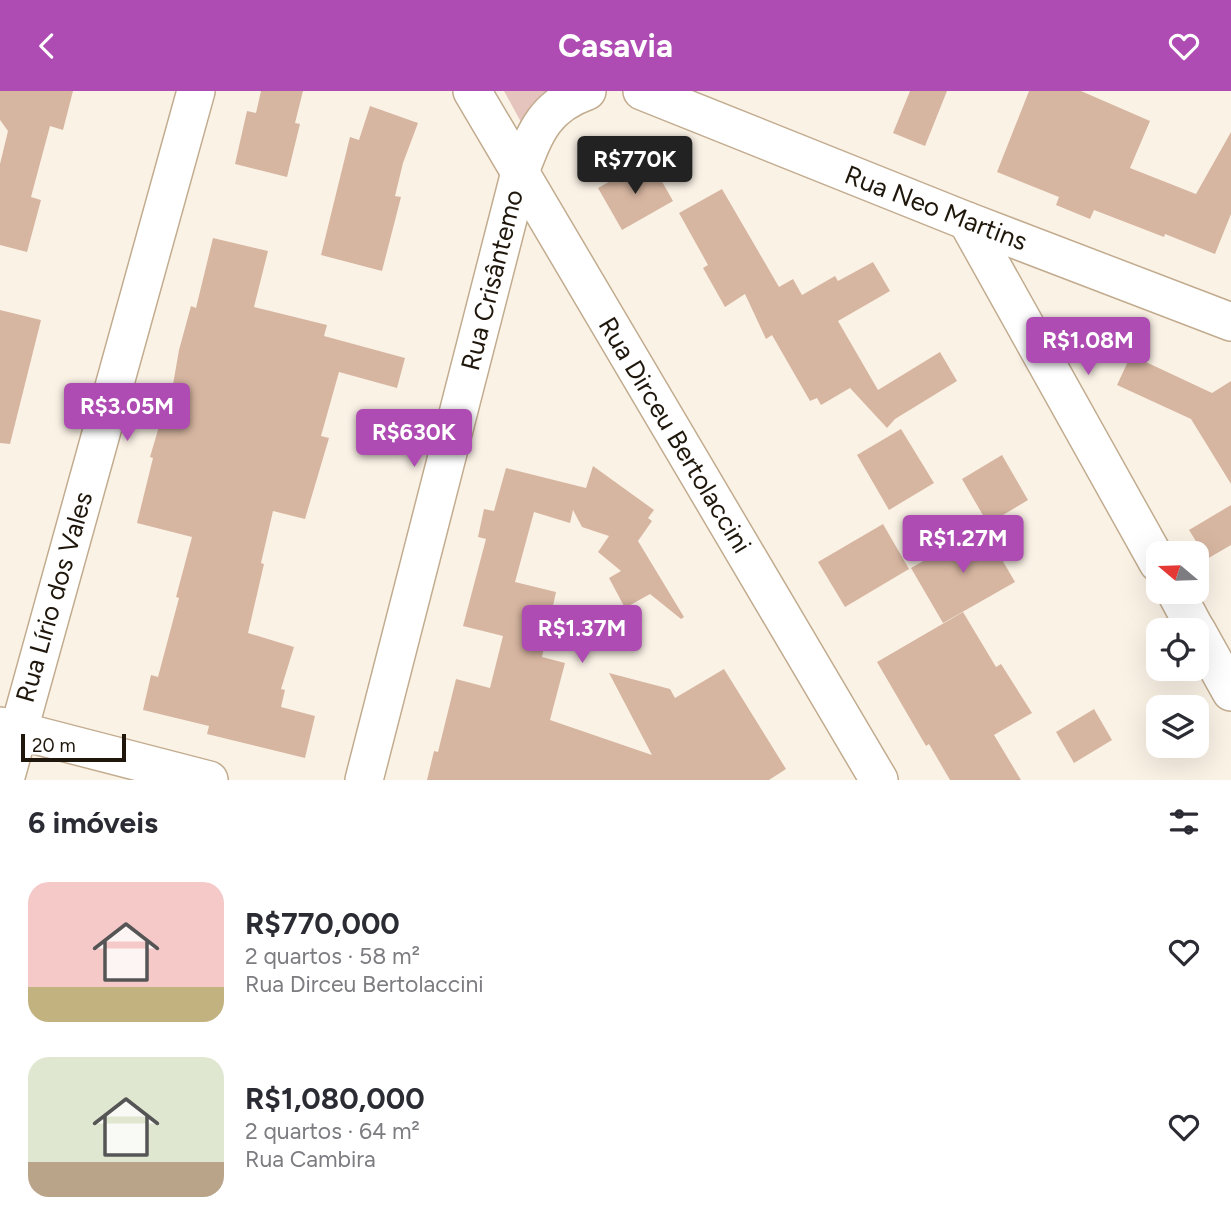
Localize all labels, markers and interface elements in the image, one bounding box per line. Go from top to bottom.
icon: back [28,27,66,65]
text: Casavia [558,27,673,65]
icon: heart [1165,27,1203,65]
pin: R$770K [578,137,692,196]
text: R$770K [593,145,677,173]
street label: Rua Neo Martins [840,159,1032,257]
street label: Rua Crisântemo [454,186,530,374]
street label: Rua Dirceu Bertolaccini [592,311,758,559]
pin: R$1.08M [1023,317,1153,377]
text: R$1.08M [1042,326,1134,354]
pin: R$3.05M [62,383,192,443]
text: R$3.05M [80,392,174,420]
pin: R$630K [357,409,471,469]
text: R$630K [372,418,456,446]
street label: Rua Lírio dos Vales [9,488,99,706]
pin: R$1.27M [898,515,1028,575]
text: R$1.27M [919,524,1007,552]
north arrow [1146,541,1209,604]
map controls [1146,541,1209,758]
pin: R$1.37M [517,605,647,665]
text: R$1.37M [538,614,626,642]
button: locate [1146,618,1209,681]
button: layers [1146,695,1209,758]
scale bar [21,731,126,763]
text: 20 m [32,734,76,757]
icon: filters [1165,803,1203,841]
text: 6 imóveis [28,804,158,841]
text: R$770,000 [245,905,400,942]
icon: home [84,910,168,994]
icon: heart [1165,933,1203,971]
text: 2 quartos · 58 m² [245,942,420,970]
text: Rua Dirceu Bertolaccini [245,970,484,998]
text: R$1,080,000 [245,1080,425,1117]
icon: home [84,1085,168,1169]
icon: heart [1165,1108,1203,1146]
text: 2 quartos · 64 m² [245,1117,420,1145]
text: Rua Cambira [245,1145,376,1173]

